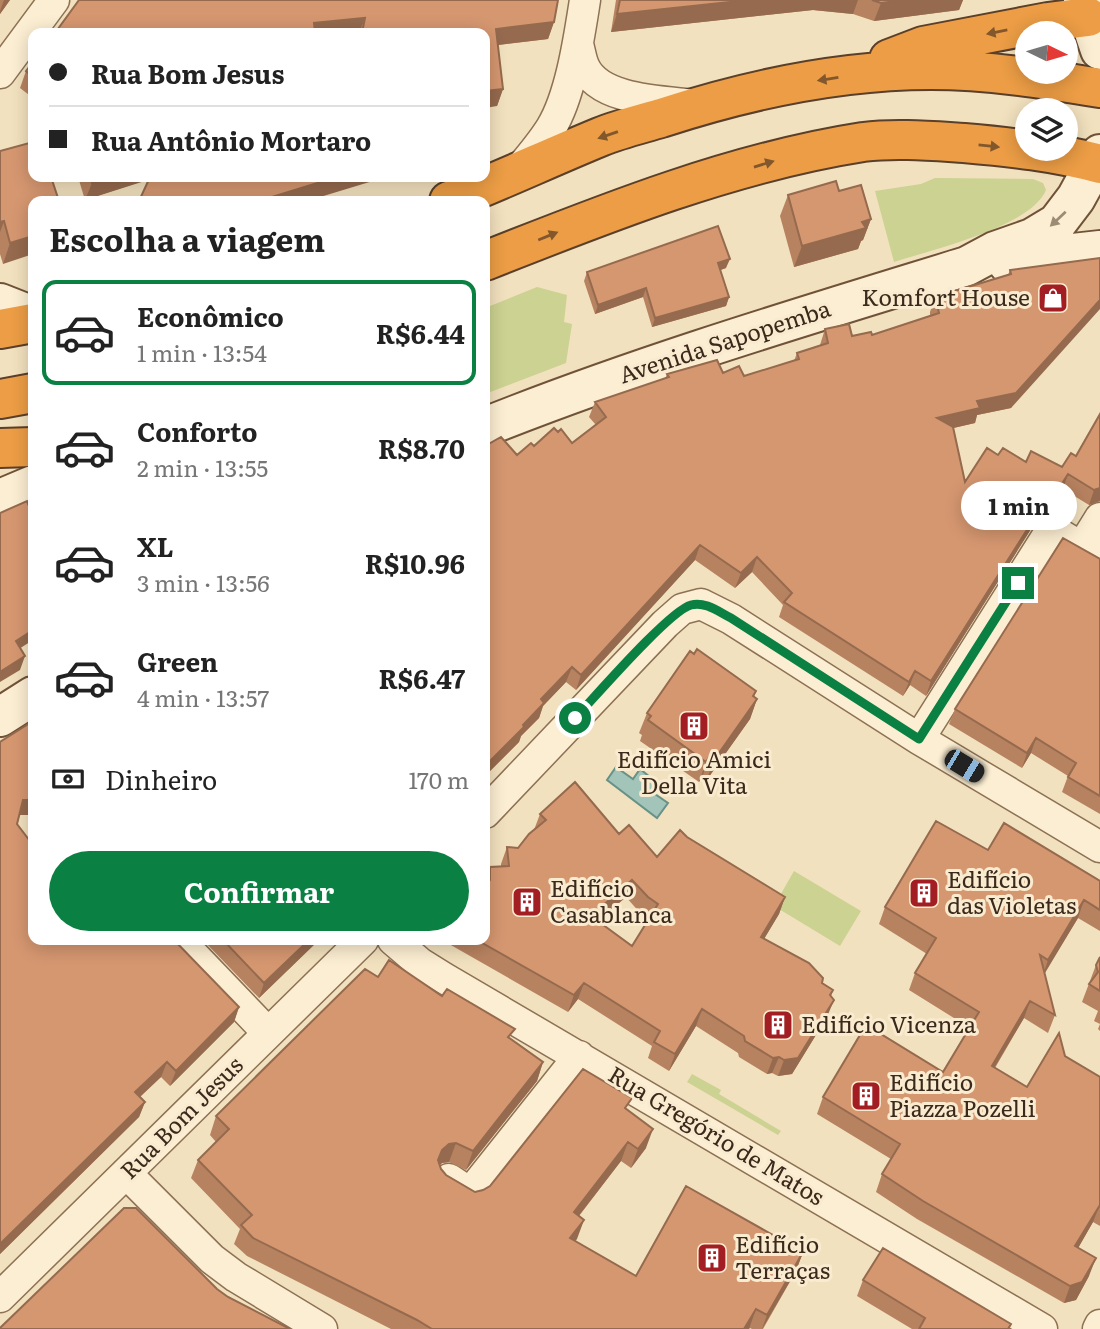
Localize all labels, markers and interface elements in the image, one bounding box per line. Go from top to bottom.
north arrow [1015,21,1078,84]
map controls [1015,21,1078,161]
one-way arrow [986,27,1008,38]
text: Rua Bom Jesus [91,53,284,92]
one-way arrow [817,74,839,85]
button: layers [1015,98,1078,161]
text: Rua Antônio Mortaro [91,120,371,159]
one-way arrow [597,130,618,141]
one-way arrow [978,140,1000,151]
one-way arrow [753,158,774,168]
one-way arrow [1050,211,1067,227]
text: Escolha a viagem [49,214,325,262]
one-way arrow [538,230,559,241]
place label: Komfort House [862,279,1030,313]
shop icon: Komfort House [1036,281,1070,315]
street label: Avenida Sapopemba [614,290,835,390]
text: Econômico [137,296,284,335]
icon: car [53,301,116,364]
text: R$6.44 [376,313,465,352]
text: 1 min · 13:54 [137,335,267,369]
text: Conforto [137,411,257,450]
icon: car [53,416,116,479]
text: R$8.70 [378,428,465,467]
text: 2 min · 13:55 [137,450,268,484]
callout: 1 min [960,482,1076,530]
text: 1 min [988,488,1050,522]
text: XL [137,526,174,565]
icon: car [53,531,116,594]
text: R$10.96 [365,543,465,582]
text: 3 min · 13:56 [137,565,270,599]
route end [1002,567,1034,599]
text: Green [137,641,218,680]
icon: car [53,646,116,709]
text: R$6.47 [378,658,465,697]
text: 4 min · 13:57 [137,680,269,714]
route start [559,702,591,734]
building icon: Edifício Amici Della Vita [677,709,711,743]
place label: Edifício Amici Della Vita [617,741,772,801]
car [941,746,988,786]
text: Dinheiro [105,759,217,798]
icon: cash [49,760,87,798]
text: 170 m [408,762,469,796]
button: Confirmar [49,851,469,931]
place label: Edifício das Violetas [947,861,1076,921]
place label: Edifício Casablanca [550,870,673,930]
building icon: Edifício das Violetas [907,876,941,910]
building icon: Edifício Casablanca [510,885,544,919]
place label: Edifício Vicenza [801,1006,977,1040]
building icon: Edifício Vicenza [761,1008,795,1042]
street label: Rua Bom Jesus [112,1048,250,1186]
street label: Rua Gregório de Matos [603,1056,832,1212]
place label: Edifício Piazza Pozelli [889,1064,1036,1124]
building icon: Edifício Piazza Pozelli [849,1079,883,1113]
place label: Edifício Terraças [735,1226,830,1286]
building icon: Edifício Terraças [695,1241,729,1275]

